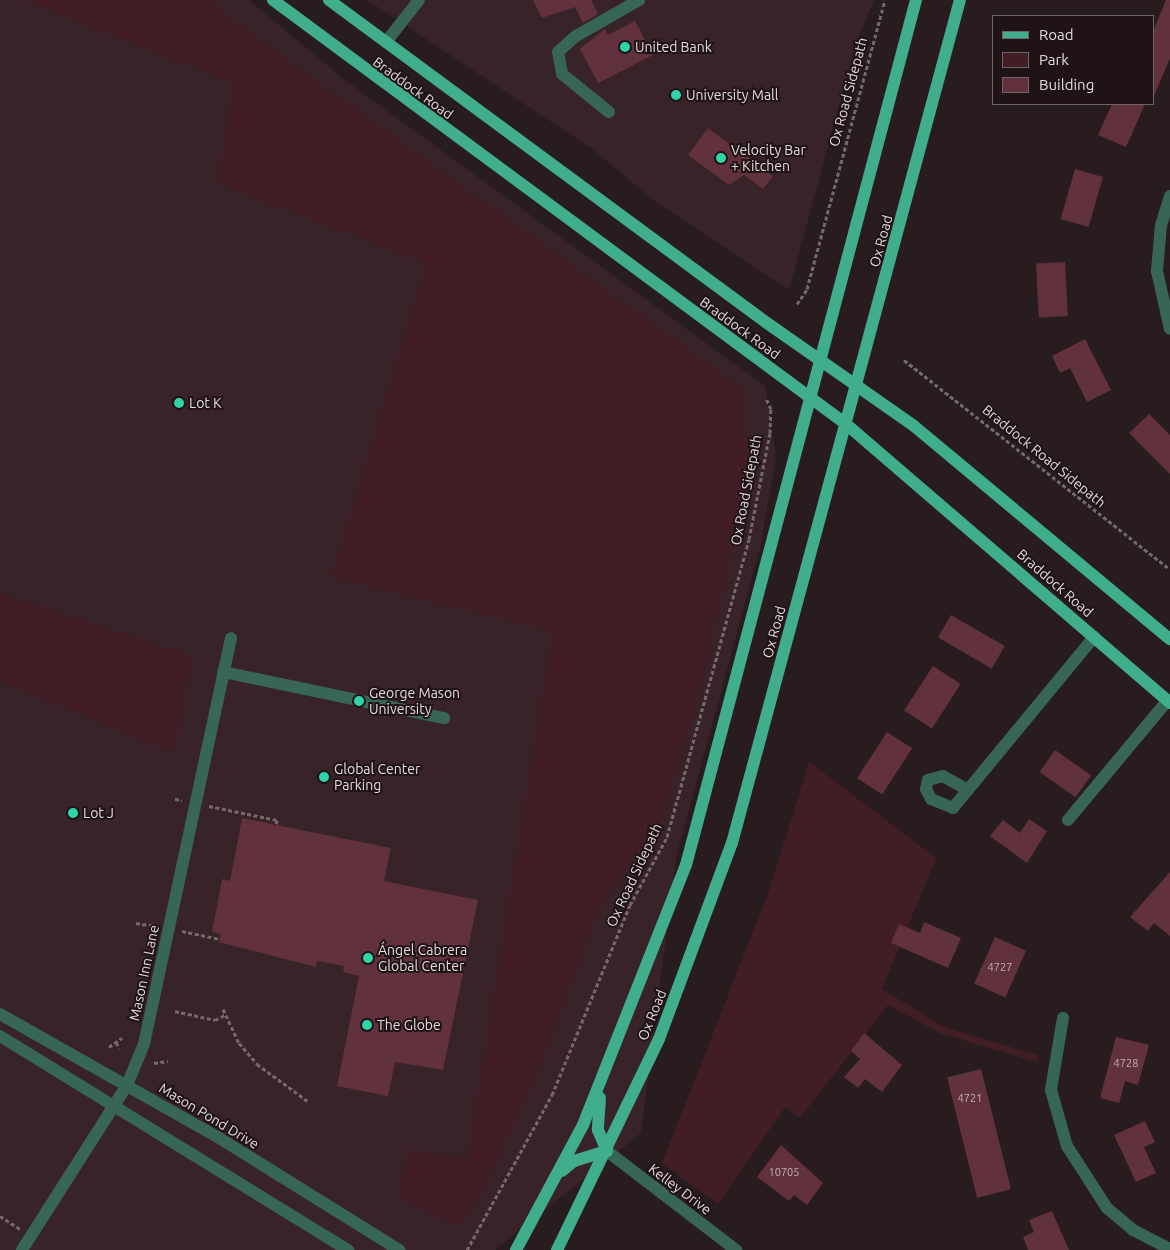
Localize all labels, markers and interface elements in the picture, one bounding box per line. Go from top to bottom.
legend [992,15,1155,105]
text: Road [1039,26,1074,43]
street label: Ox Road Sidepath [825,36,871,148]
place label: United Bank [635,39,712,55]
marker: United Bank [619,41,631,53]
text: Park [1039,51,1069,68]
street label: Braddock Road [370,53,456,123]
text: Building [1039,76,1094,93]
place label: University Mall [686,87,778,103]
marker: University Mall [670,89,682,101]
place label: Velocity Bar + Kitchen [731,142,806,174]
marker: Velocity Bar + Kitchen [715,152,727,164]
street label: Ox Road [866,213,896,269]
street label: Braddock Road [697,293,783,363]
place label: Lot K [189,395,222,411]
marker: Lot K [173,397,185,409]
street label: Braddock Road Sidepath [979,401,1109,511]
street label: Ox Road Sidepath [727,433,765,547]
street label: Braddock Road [1014,545,1096,621]
street label: Ox Road [759,604,789,660]
place label: George Mason University [369,685,460,718]
marker: George Mason University [353,695,365,707]
place label: Global Center Parking [334,761,420,794]
marker: Global Center Parking [318,771,330,783]
place label: Lot J [83,805,114,821]
marker: Lot J [67,807,79,819]
street label: Ox Road Sidepath [603,821,665,929]
street label: Mason Inn Lane [126,923,162,1023]
place label: Ángel Cabrera Global Center [378,942,467,974]
marker: Ángel Cabrera Global Center [362,952,374,964]
house number: 4727 [988,960,1012,974]
street label: Ox Road [634,987,670,1043]
place label: The Globe [377,1017,441,1033]
marker: The Globe [361,1019,373,1031]
house number: 4728 [1114,1056,1138,1070]
street label: Mason Pond Drive [156,1080,262,1152]
house number: 4721 [958,1091,982,1105]
street label: Kelley Drive [645,1160,715,1218]
house number: 10705 [768,1165,800,1179]

